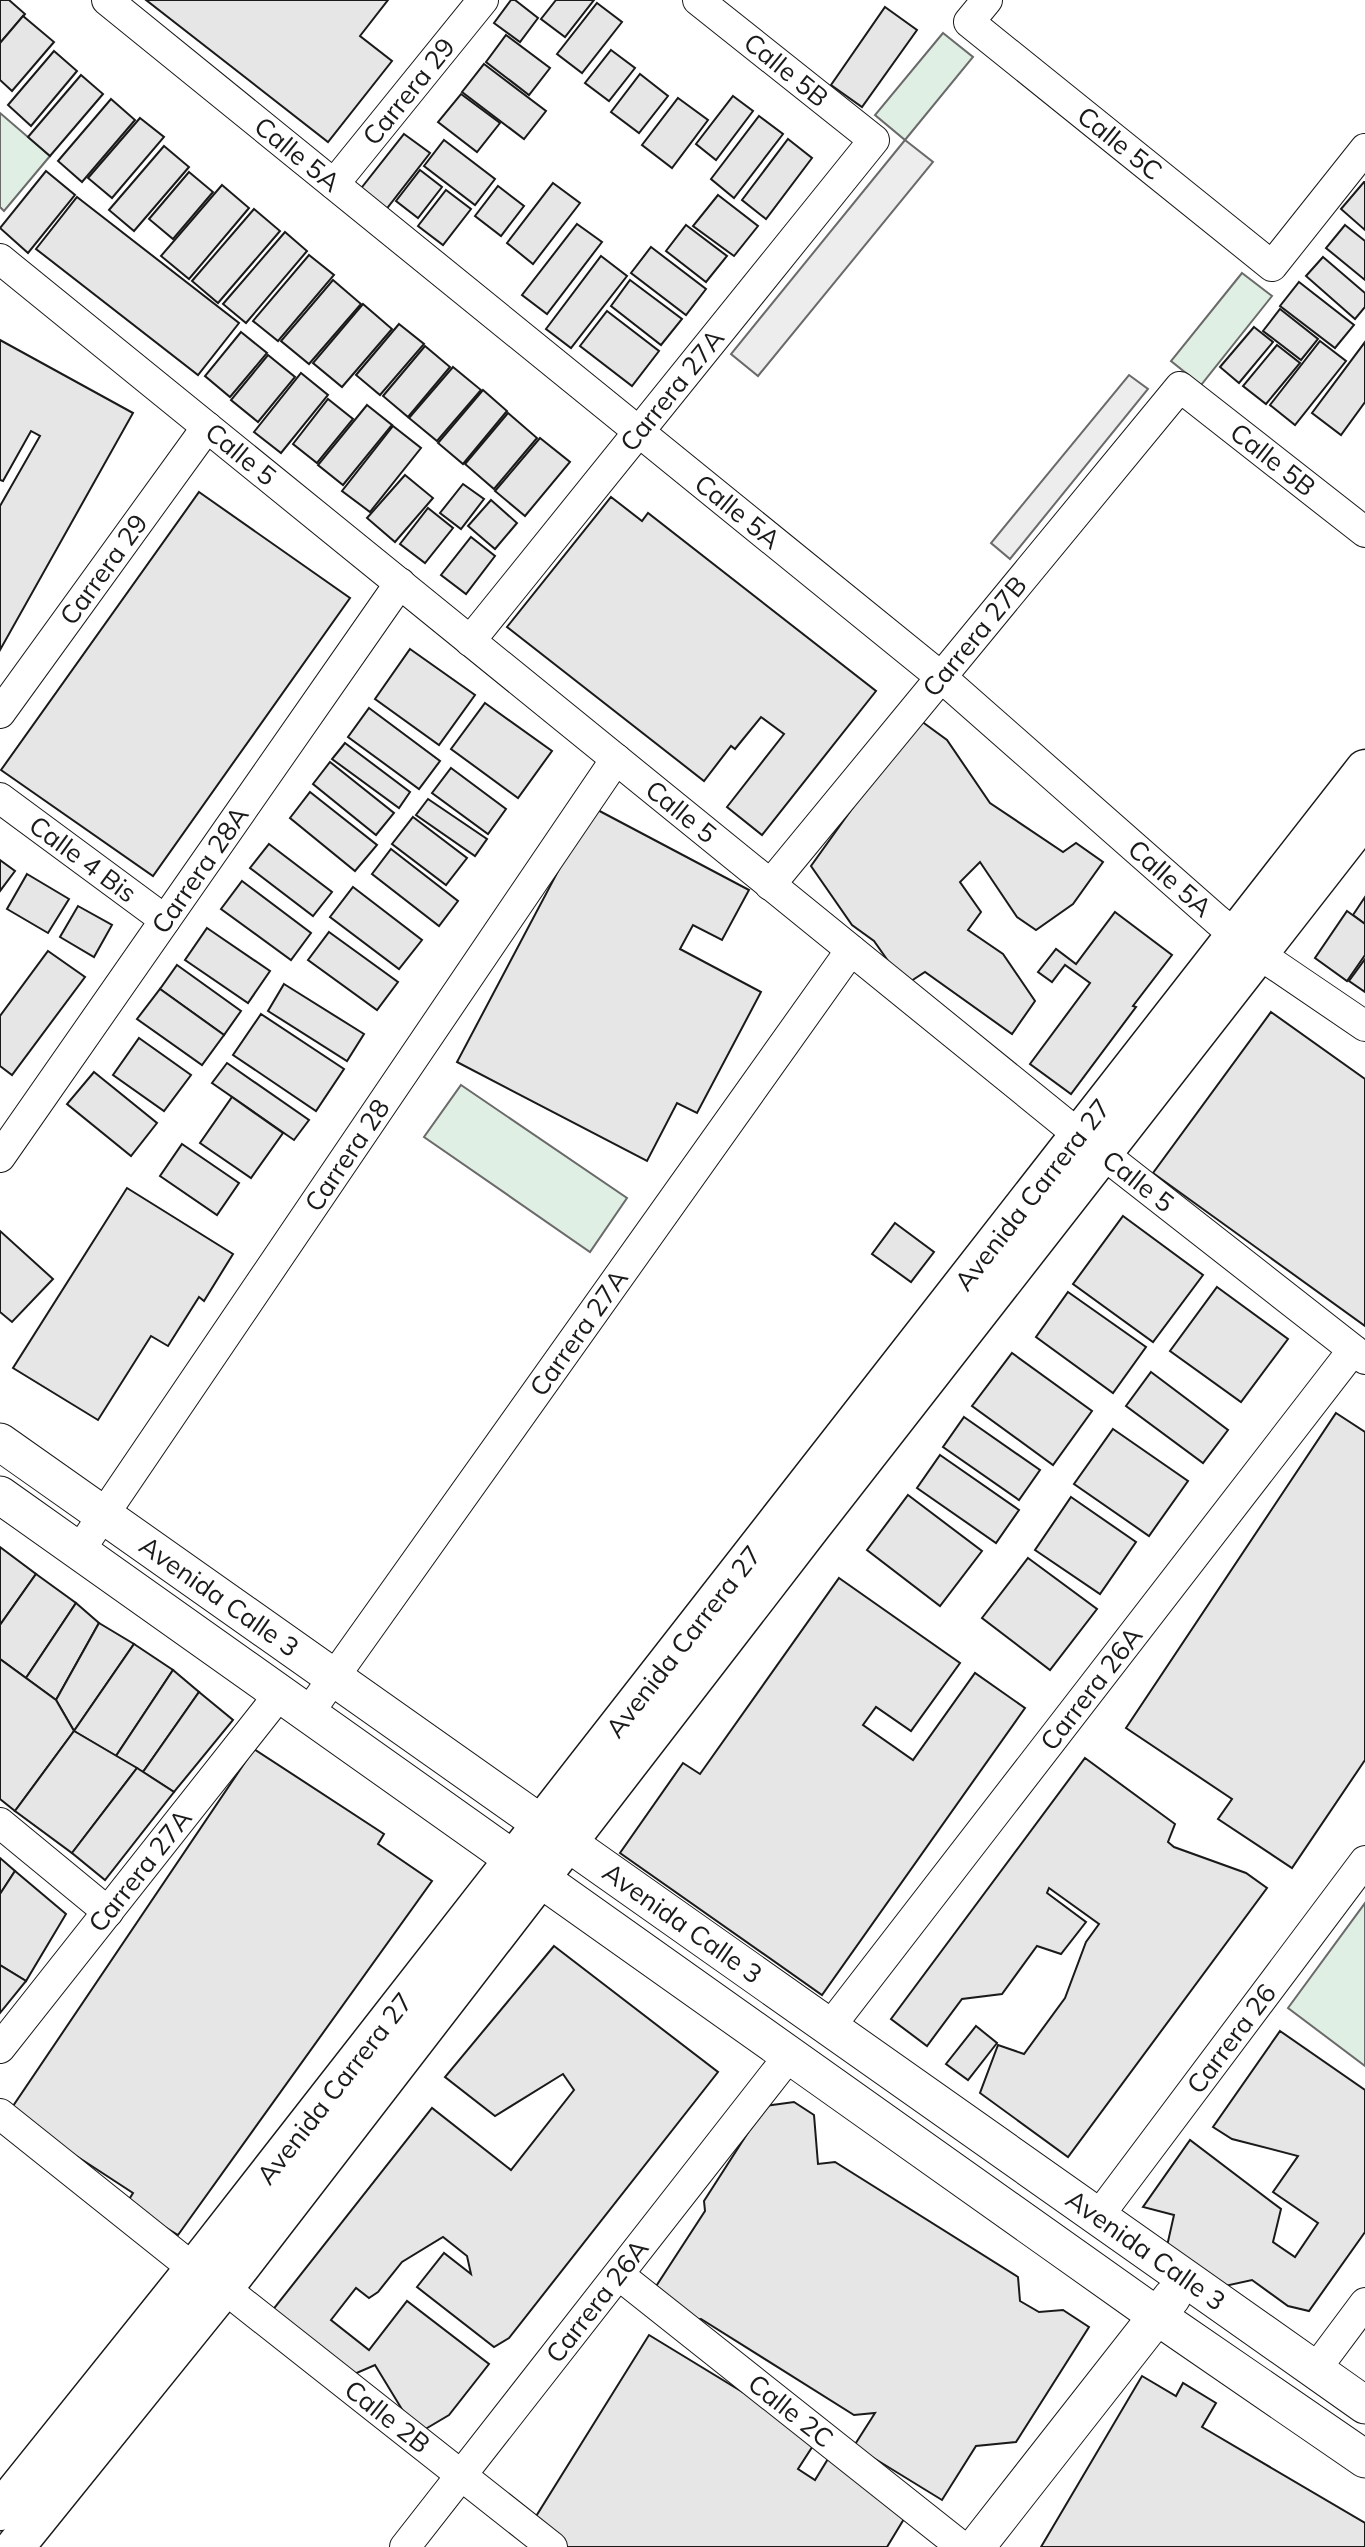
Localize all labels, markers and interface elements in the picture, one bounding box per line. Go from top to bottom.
street label: Calle 5B [737,25,835,114]
street label: Carrera 29 [355,31,462,152]
street label: Calle 5C [1071,99,1169,187]
street label: Calle 5A [248,109,347,199]
street label: Carrera 27A [612,322,731,458]
street label: Calle 5 [199,415,283,493]
street label: Calle 5B [1224,416,1323,503]
street label: Calle 5A [688,467,787,556]
street label: Carrera 29 [52,507,154,631]
street label: Carrera 27B [915,569,1034,703]
street label: Calle 5 [639,773,723,850]
street label: Carrera 28A [144,799,256,940]
street label: Calle 4 Bis [23,808,143,909]
street label: Calle 5A [1121,832,1219,924]
street label: Avenida Carrera 27 [947,1092,1117,1297]
street label: Carrera 28 [297,1093,397,1218]
street label: Calle 5 [1096,1143,1181,1219]
street label: Carrera 27A [522,1263,635,1402]
street label: Avenida Calle 3 [133,1529,305,1664]
street label: Avenida Carrera 27 [598,1539,768,1744]
street label: Carrera 26A [1033,1620,1149,1757]
street label: Carrera 27A [81,1802,199,1939]
street label: Avenida Calle 3 [596,1855,769,1991]
street label: Carrera 26 [1179,1977,1283,2100]
street label: Avenida Carrera 27 [249,1986,420,2191]
street label: Avenida Calle 3 [1060,2182,1232,2317]
street label: Carrera 26A [538,2233,655,2369]
street label: Calle 2C [742,2367,840,2455]
street label: Calle 2B [338,2373,437,2460]

